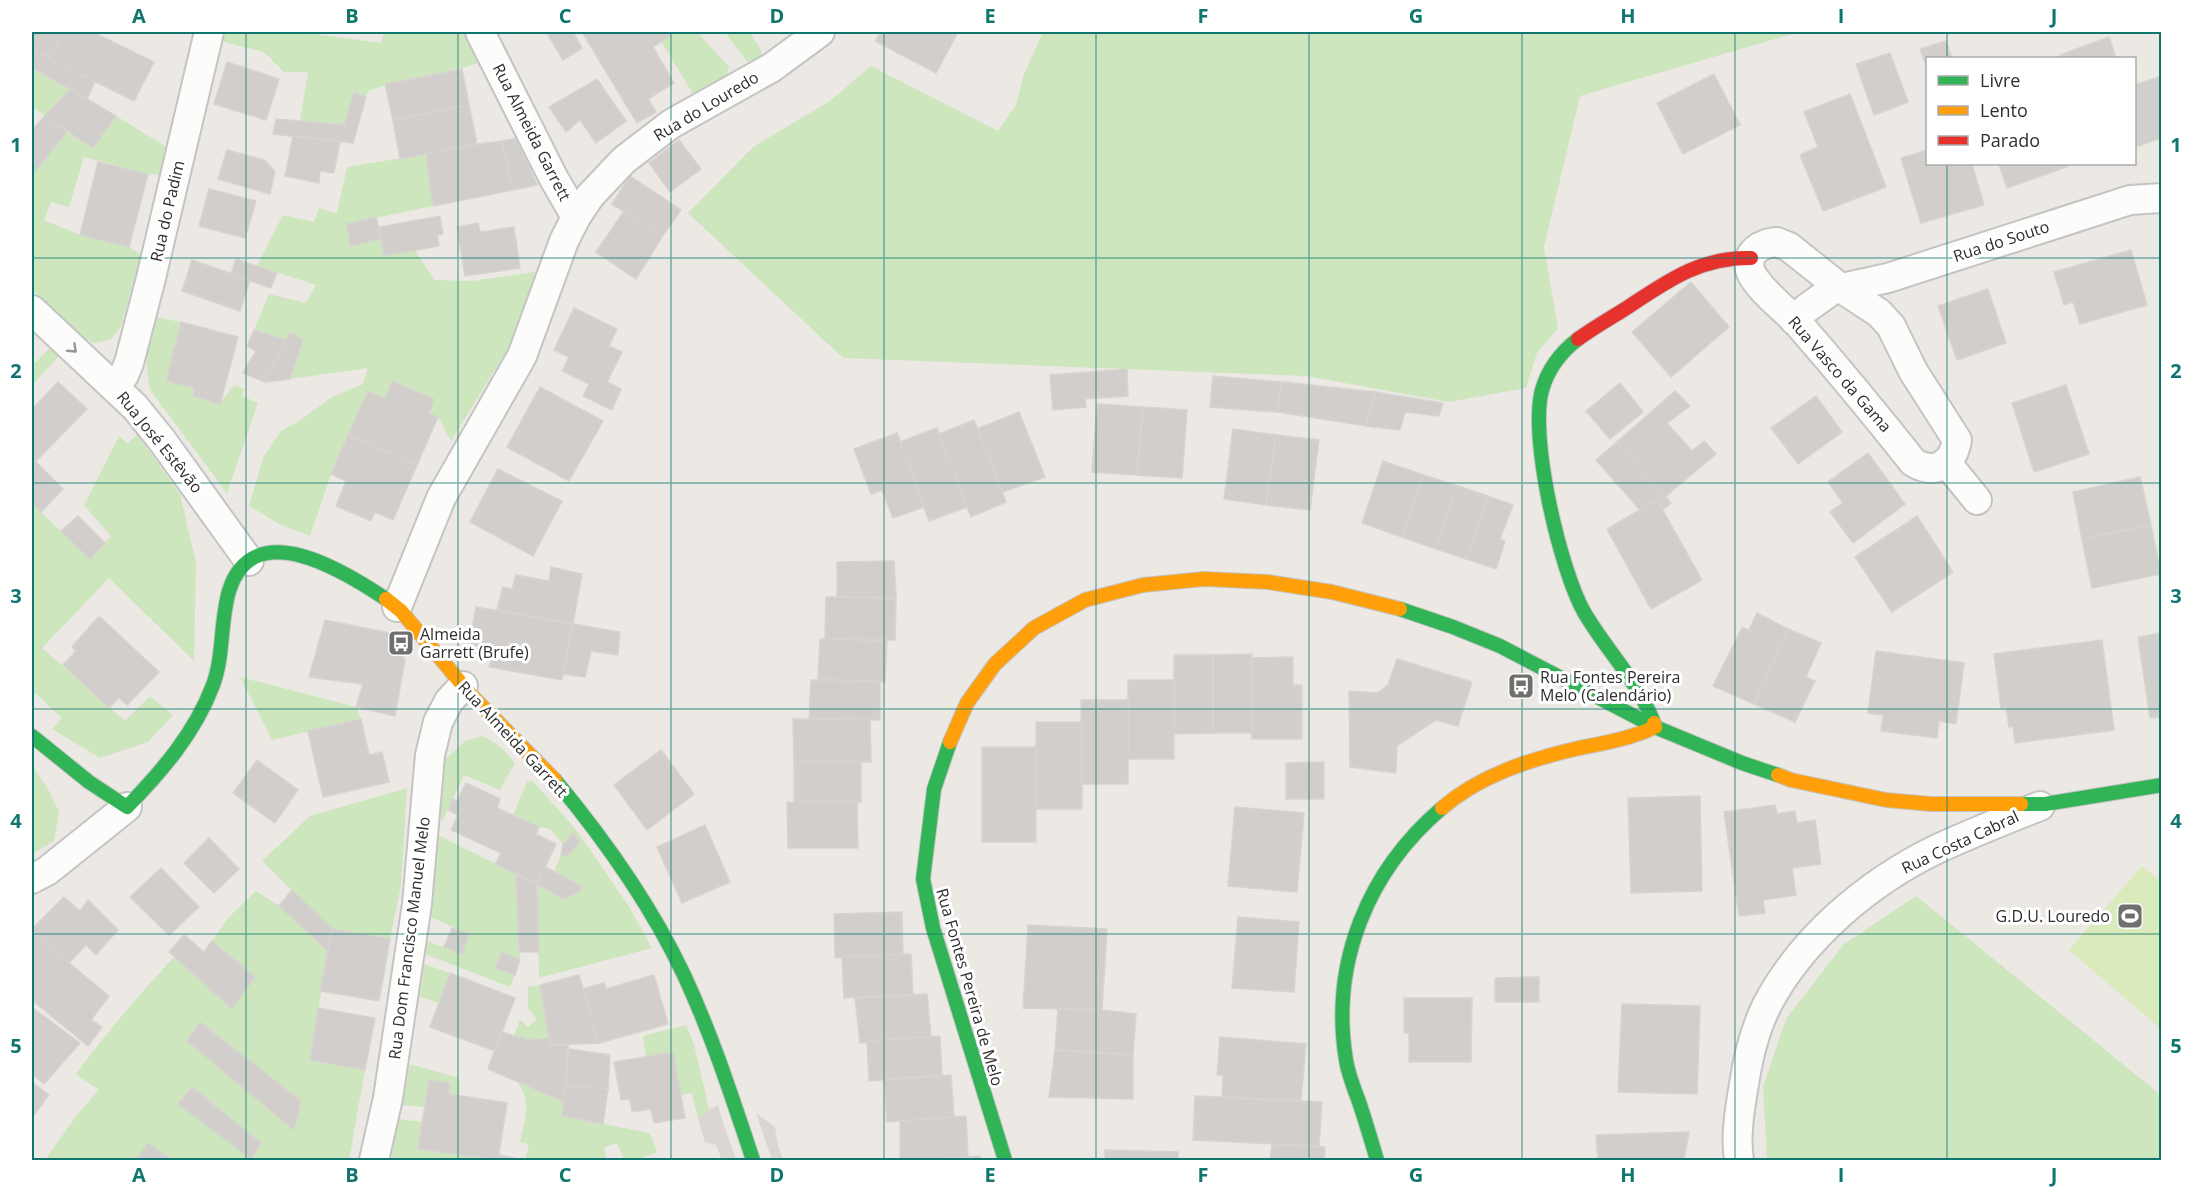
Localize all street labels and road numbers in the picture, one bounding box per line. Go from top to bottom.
street label: Rua Almeida Garrett [488,59,576,205]
street label: Rua do Louredo [649,66,763,146]
street label: Rua do Padim [145,158,189,264]
street label: Rua do Souto [1950,215,2052,267]
street label: Rua Vasco da Gama [1783,311,1897,437]
street label: Rua José Estêvão [112,386,208,498]
street label: Rua Almeida Garrett [453,676,573,802]
street label: Rua Costa Cabral [1898,805,2022,879]
street label: Rua Dom Francisco Manuel Melo [383,815,435,1061]
street label: Rua Fontes Pereira de Melo [931,886,1009,1088]

